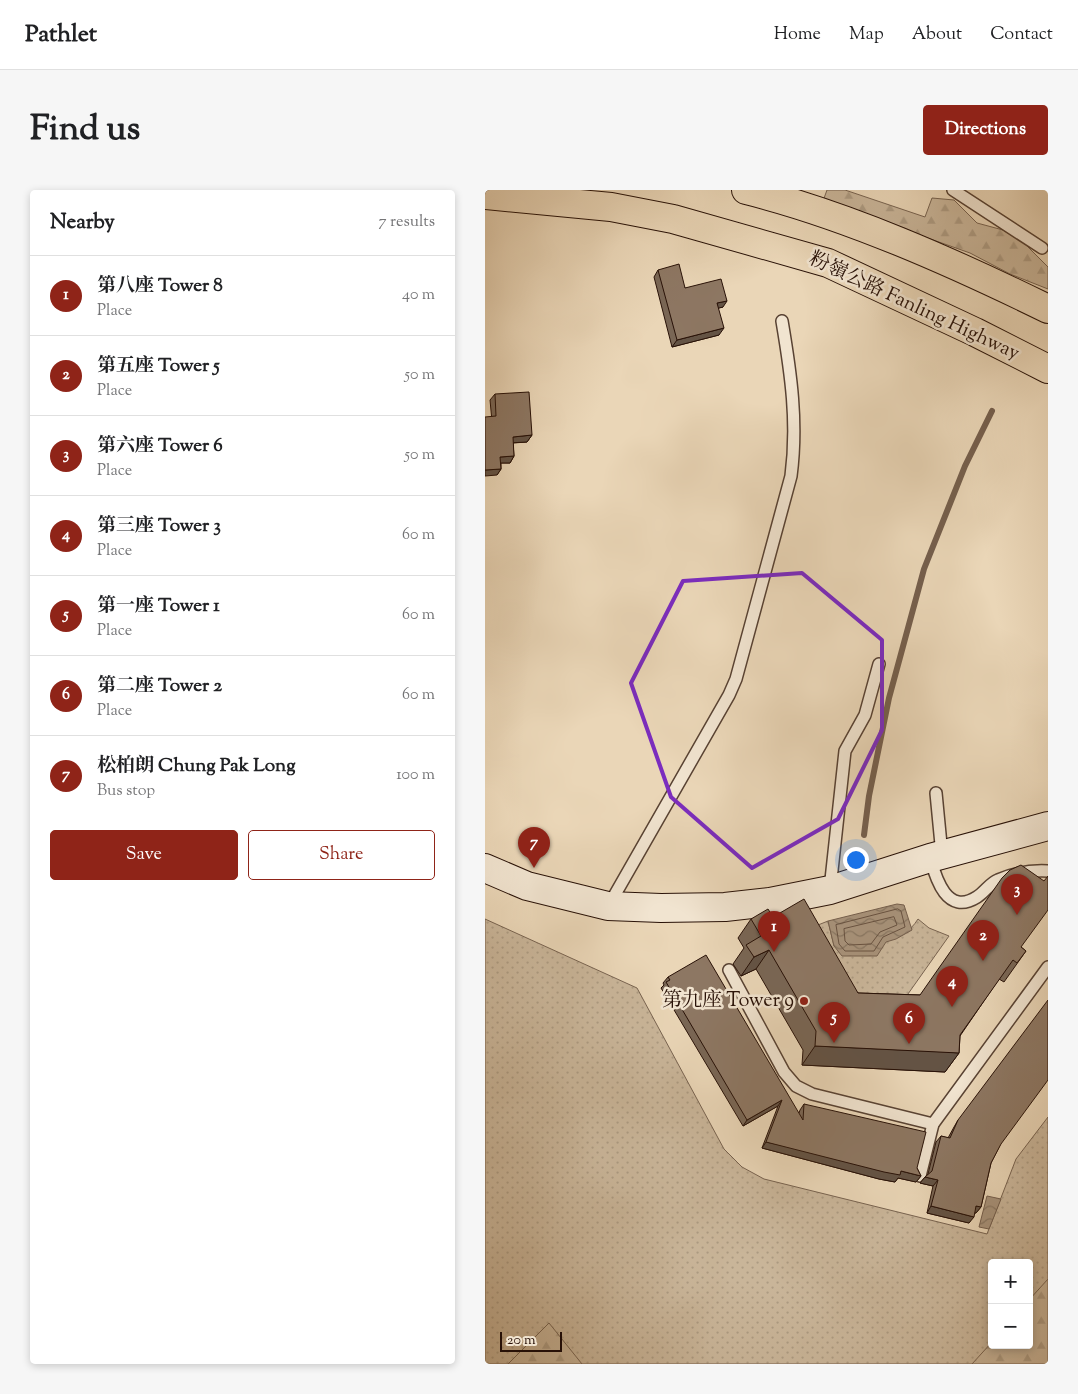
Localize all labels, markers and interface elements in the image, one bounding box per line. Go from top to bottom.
text: Pathlet [25,18,97,52]
text: Home [774,22,821,48]
text: Map [849,22,884,48]
text: About [912,22,962,48]
text: Contact [990,22,1053,48]
text: Find us [30,105,140,156]
button: Directions [923,105,1048,155]
text: Nearby [50,208,115,238]
text: 7 results [379,211,435,234]
street label: 粉嶺公路 Fanling Highway [804,245,1024,369]
text: 第八座 Tower 8 [97,273,223,300]
text: 1 [63,284,69,307]
text: 40 m [402,284,435,307]
text: Place [97,300,132,323]
text: 第五座 Tower 5 [97,353,220,380]
text: 2 [62,364,70,387]
text: 50 m [404,364,435,387]
text: Place [97,380,132,403]
text: 第六座 Tower 6 [97,433,223,460]
text: 3 [63,444,69,467]
text: 50 m [404,444,435,467]
text: Place [97,460,132,483]
text: 第三座 Tower 3 [97,513,221,540]
text: 4 [62,524,70,547]
text: 60 m [402,524,435,547]
text: Place [97,540,132,563]
text: 第一座 Tower 1 [97,593,220,620]
text: 5 [63,604,69,627]
text: 60 m [402,604,435,627]
text: Place [97,620,132,643]
text: 第二座 Tower 2 [97,673,222,700]
text: 6 [62,684,70,707]
text: 60 m [402,684,435,707]
text: Place [97,700,132,723]
text: 松柏朗 Chung Pak Long [97,753,295,780]
text: 7 [62,764,70,787]
text: 100 m [396,764,435,787]
text: Bus stop [97,780,155,803]
pin: 7 [518,827,550,868]
button: Save [50,830,238,880]
button: Share [248,830,435,880]
your location [843,847,869,873]
pin: 3 [1001,874,1033,915]
pin: 1 [758,911,790,952]
pin: 2 [967,920,999,961]
pin: 4 [936,966,968,1007]
place label: 第九座 Tower 9 [662,987,794,1016]
marker: 第九座 Tower 9 [798,995,810,1007]
pin: 5 [818,1002,850,1043]
pin: 6 [893,1003,925,1044]
map controls [988,1259,1033,1349]
button: + [988,1259,1033,1304]
button: − [988,1304,1033,1349]
scale bar [500,1329,563,1352]
text: 20 m [507,1331,536,1351]

